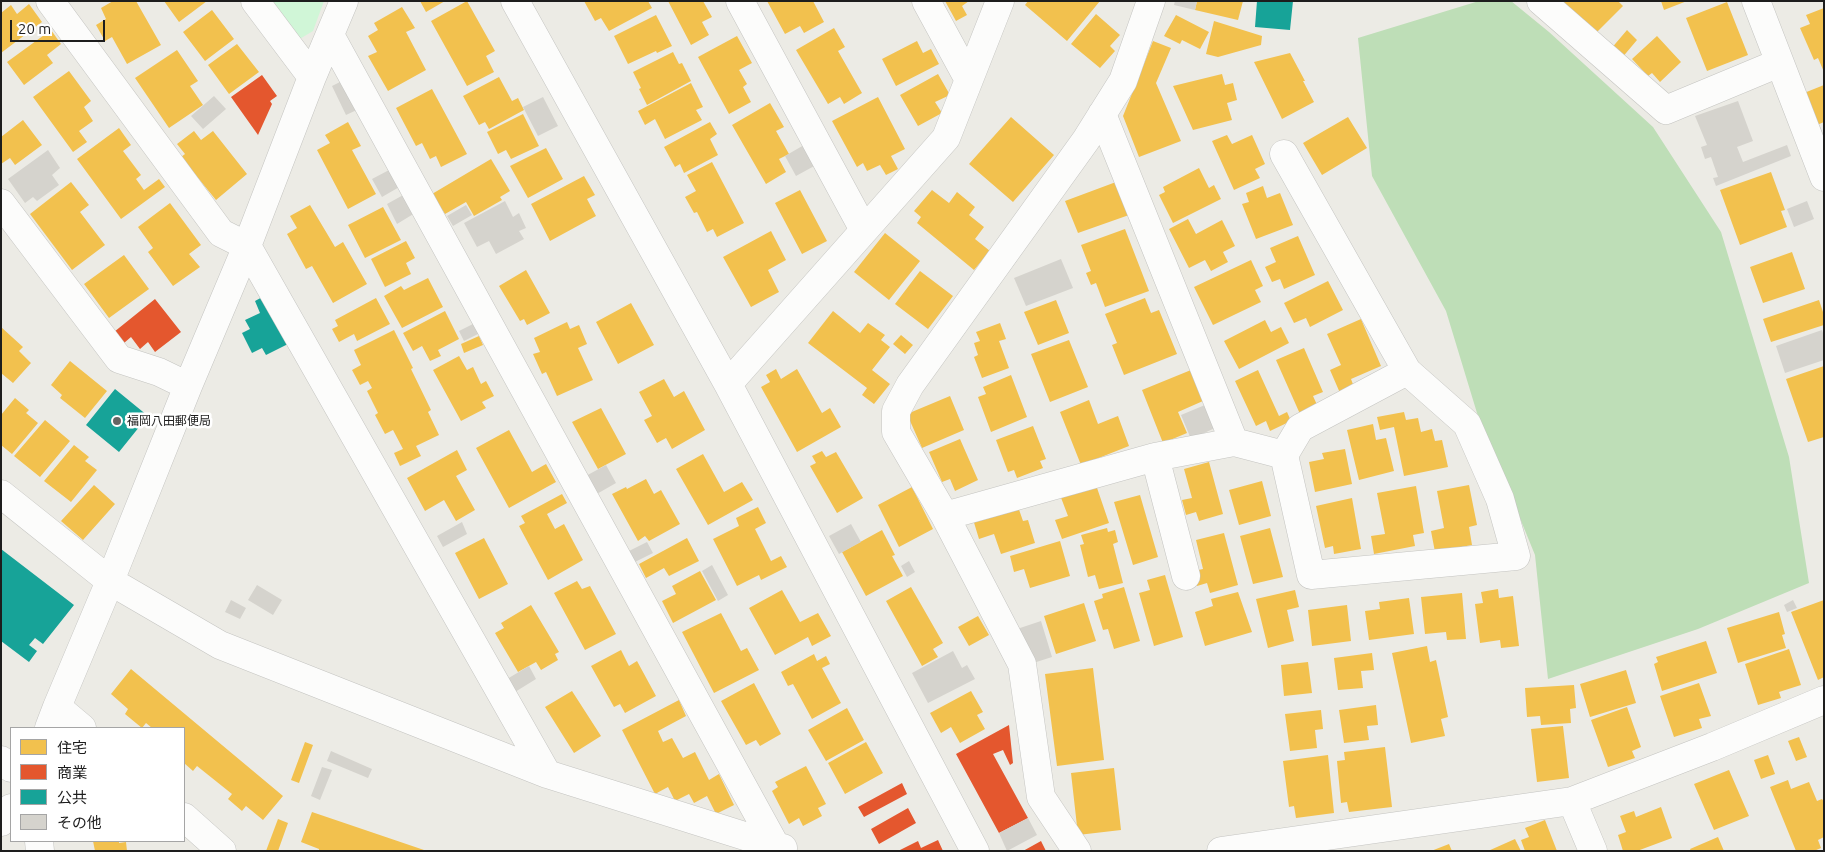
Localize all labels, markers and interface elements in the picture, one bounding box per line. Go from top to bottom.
scale bar [12,10,108,42]
text: 20 m [18,20,51,37]
place label: 福岡八田郵便局 [127,414,211,428]
marker: 福岡八田郵便局 [111,415,123,427]
legend [10,727,185,842]
text: 住宅 [57,739,87,756]
text: 商業 [57,764,87,781]
text: 公共 [57,789,87,806]
text: その他 [57,814,102,831]

